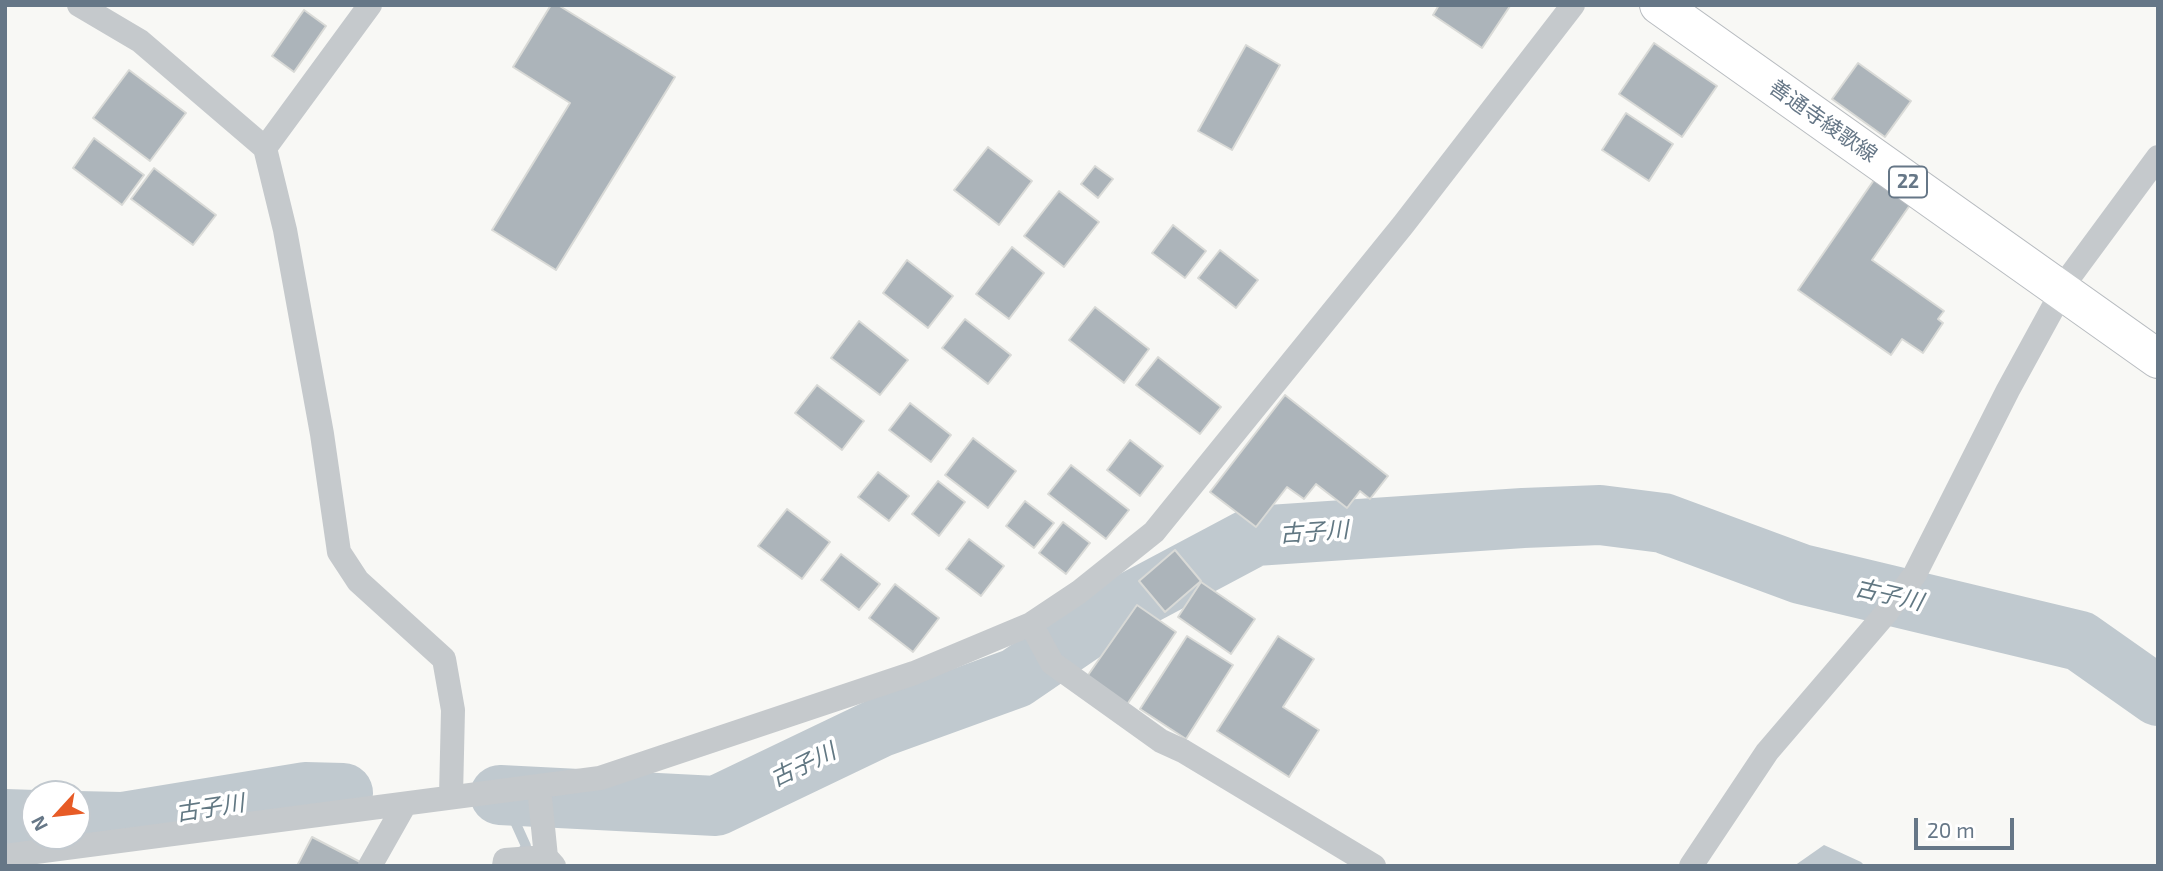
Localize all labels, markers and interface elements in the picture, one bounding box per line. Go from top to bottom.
street label: 善通寺綾歌線 [1764,75,1882,167]
road number: 22 [1889,166,1927,198]
water label: 古子川 [1279,516,1349,548]
water label: 古子川 [1852,574,1926,616]
water label: 古子川 [766,737,840,793]
north arrow [21,780,91,850]
water label: 古子川 [174,789,246,827]
scale bar [1918,804,2018,848]
text: N [25,813,52,835]
text: 20 m [1927,817,1975,842]

